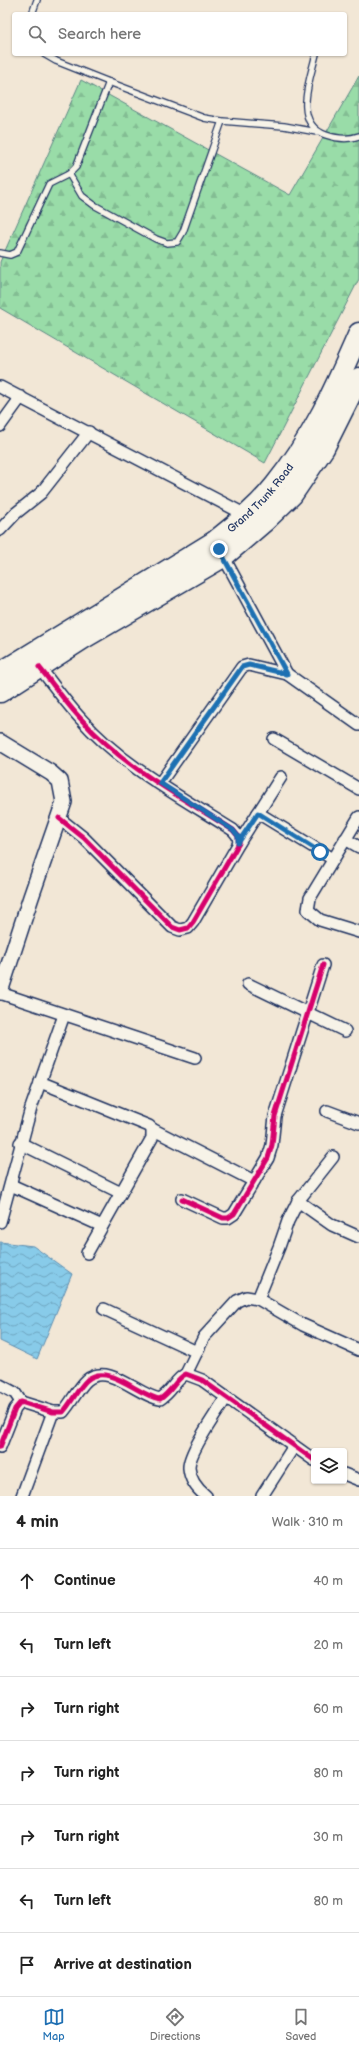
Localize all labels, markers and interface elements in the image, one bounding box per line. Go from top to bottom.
search box [12,12,347,56]
icon: search [26,23,48,45]
text: Search here [58,25,141,44]
street label: Grand Trunk Road [225,461,296,536]
route end [210,540,228,558]
route start [311,843,329,861]
map controls [311,1448,347,1484]
button: layers [311,1448,347,1484]
text: 4 min [16,1512,59,1532]
text: Walk · 310 m [272,1514,343,1530]
icon: ahead [16,1570,38,1592]
text: Continue [54,1571,116,1590]
text: 40 m [313,1573,343,1589]
icon: left [16,1634,38,1656]
text: Turn left [54,1635,111,1654]
text: 20 m [313,1637,343,1653]
icon: right [16,1698,38,1720]
text: Turn right [54,1699,119,1718]
text: 60 m [313,1701,343,1717]
icon: right [16,1762,38,1784]
text: Turn right [54,1763,119,1782]
text: 80 m [314,1765,343,1781]
icon: right [16,1826,38,1848]
text: Turn right [54,1827,119,1846]
text: 30 m [313,1829,343,1845]
icon: left [16,1890,38,1912]
text: Turn left [54,1891,111,1910]
text: 80 m [314,1893,343,1909]
icon: arrive [16,1954,38,1976]
text: Arrive at destination [54,1955,192,1974]
tab: Map [43,2006,65,2043]
tab: Directions [150,2006,200,2043]
tab: Saved [286,2006,316,2043]

